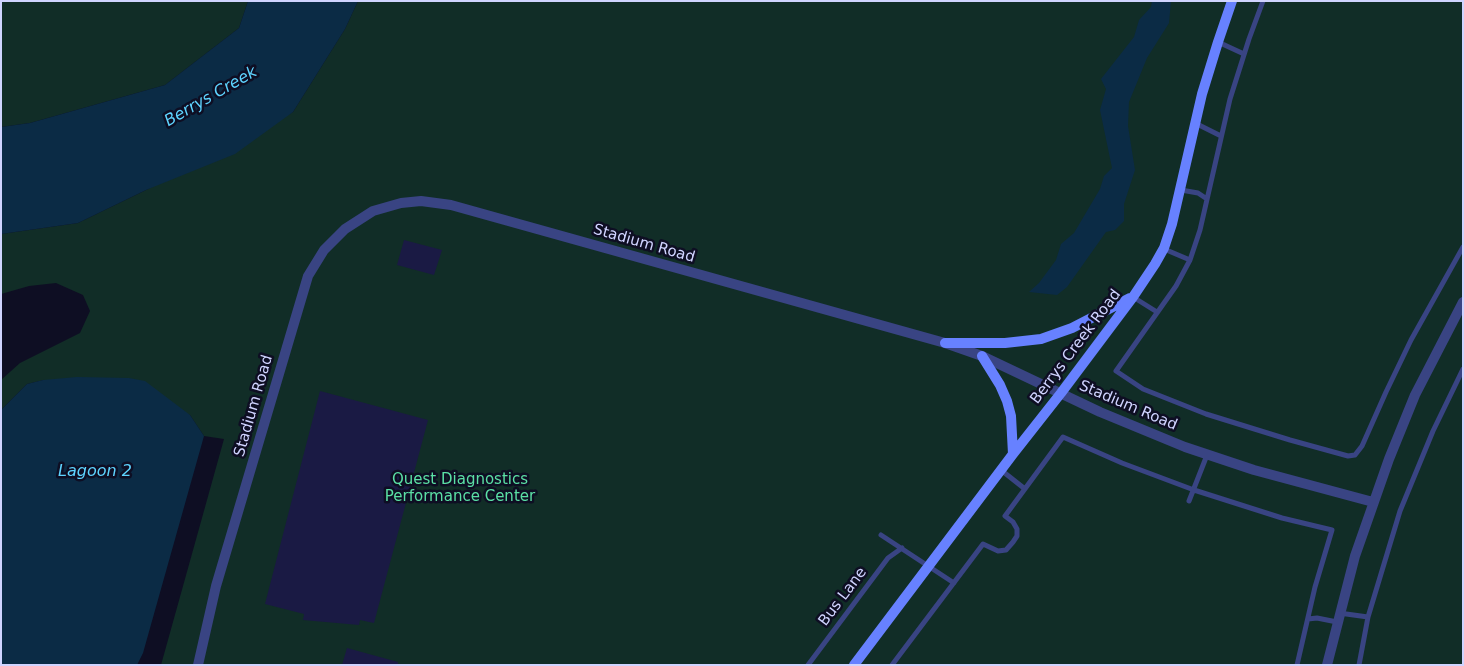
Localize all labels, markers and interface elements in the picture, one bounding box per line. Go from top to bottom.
water label: Berrys Creek [161,63,261,131]
street label: Stadium Road [591,221,697,267]
street label: Berrys Creek Road [1027,286,1125,408]
street label: Stadium Road [231,353,277,459]
street label: Stadium Road [1076,377,1180,435]
water label: Lagoon 2 [58,462,132,482]
park label: Quest Diagnostics Performance Center [385,471,535,506]
street label: Bus Lane [815,564,871,630]

